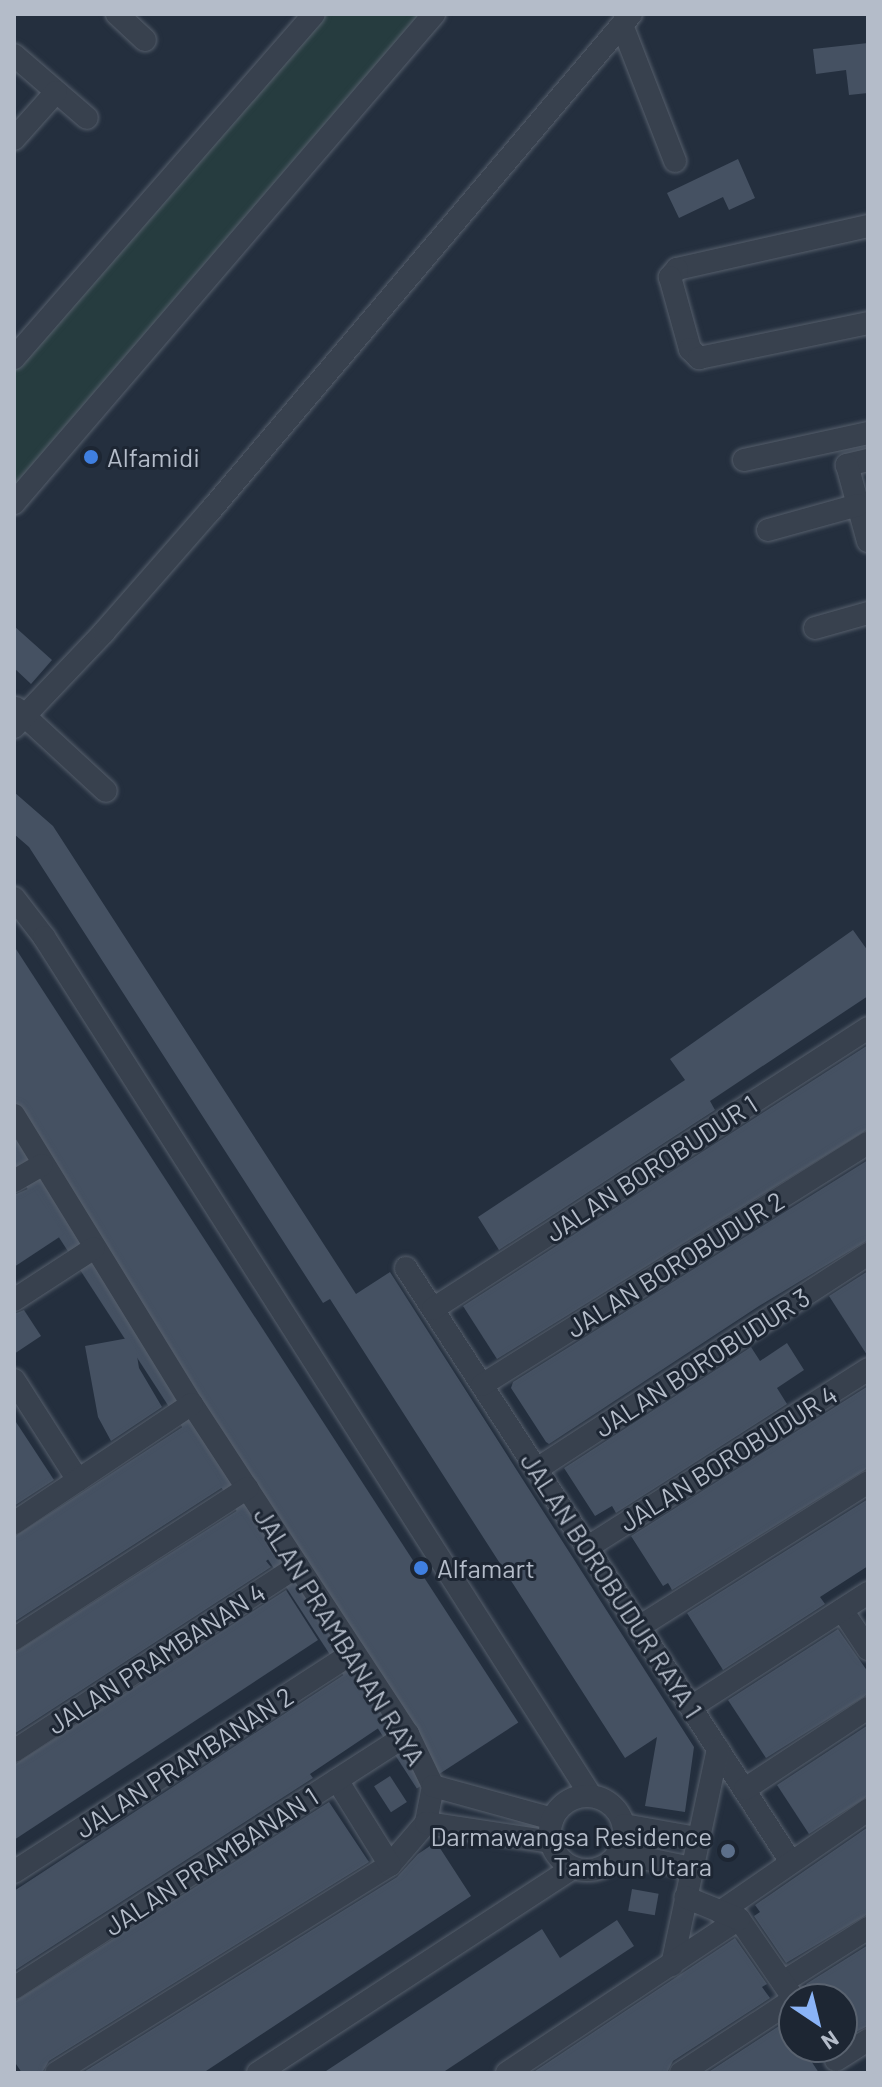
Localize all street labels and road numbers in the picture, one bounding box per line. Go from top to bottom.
street label: JALAN BOROBUDUR 1 [539,1088,763,1248]
street label: JALAN BOROBUDUR 2 [560,1184,790,1344]
street label: JALAN BOROBUDUR 3 [589,1281,815,1443]
street label: JALAN BOROBUDUR 4 [613,1378,843,1538]
street label: JALAN BOROBUDUR RAYA 1 [514,1446,710,1724]
street label: JALAN PRAMBANAN RAYA [248,1501,432,1771]
street label: JALAN PRAMBANAN 4 [41,1576,271,1740]
street label: JALAN PRAMBANAN 2 [69,1680,299,1844]
street label: JALAN PRAMBANAN 1 [98,1780,324,1942]

